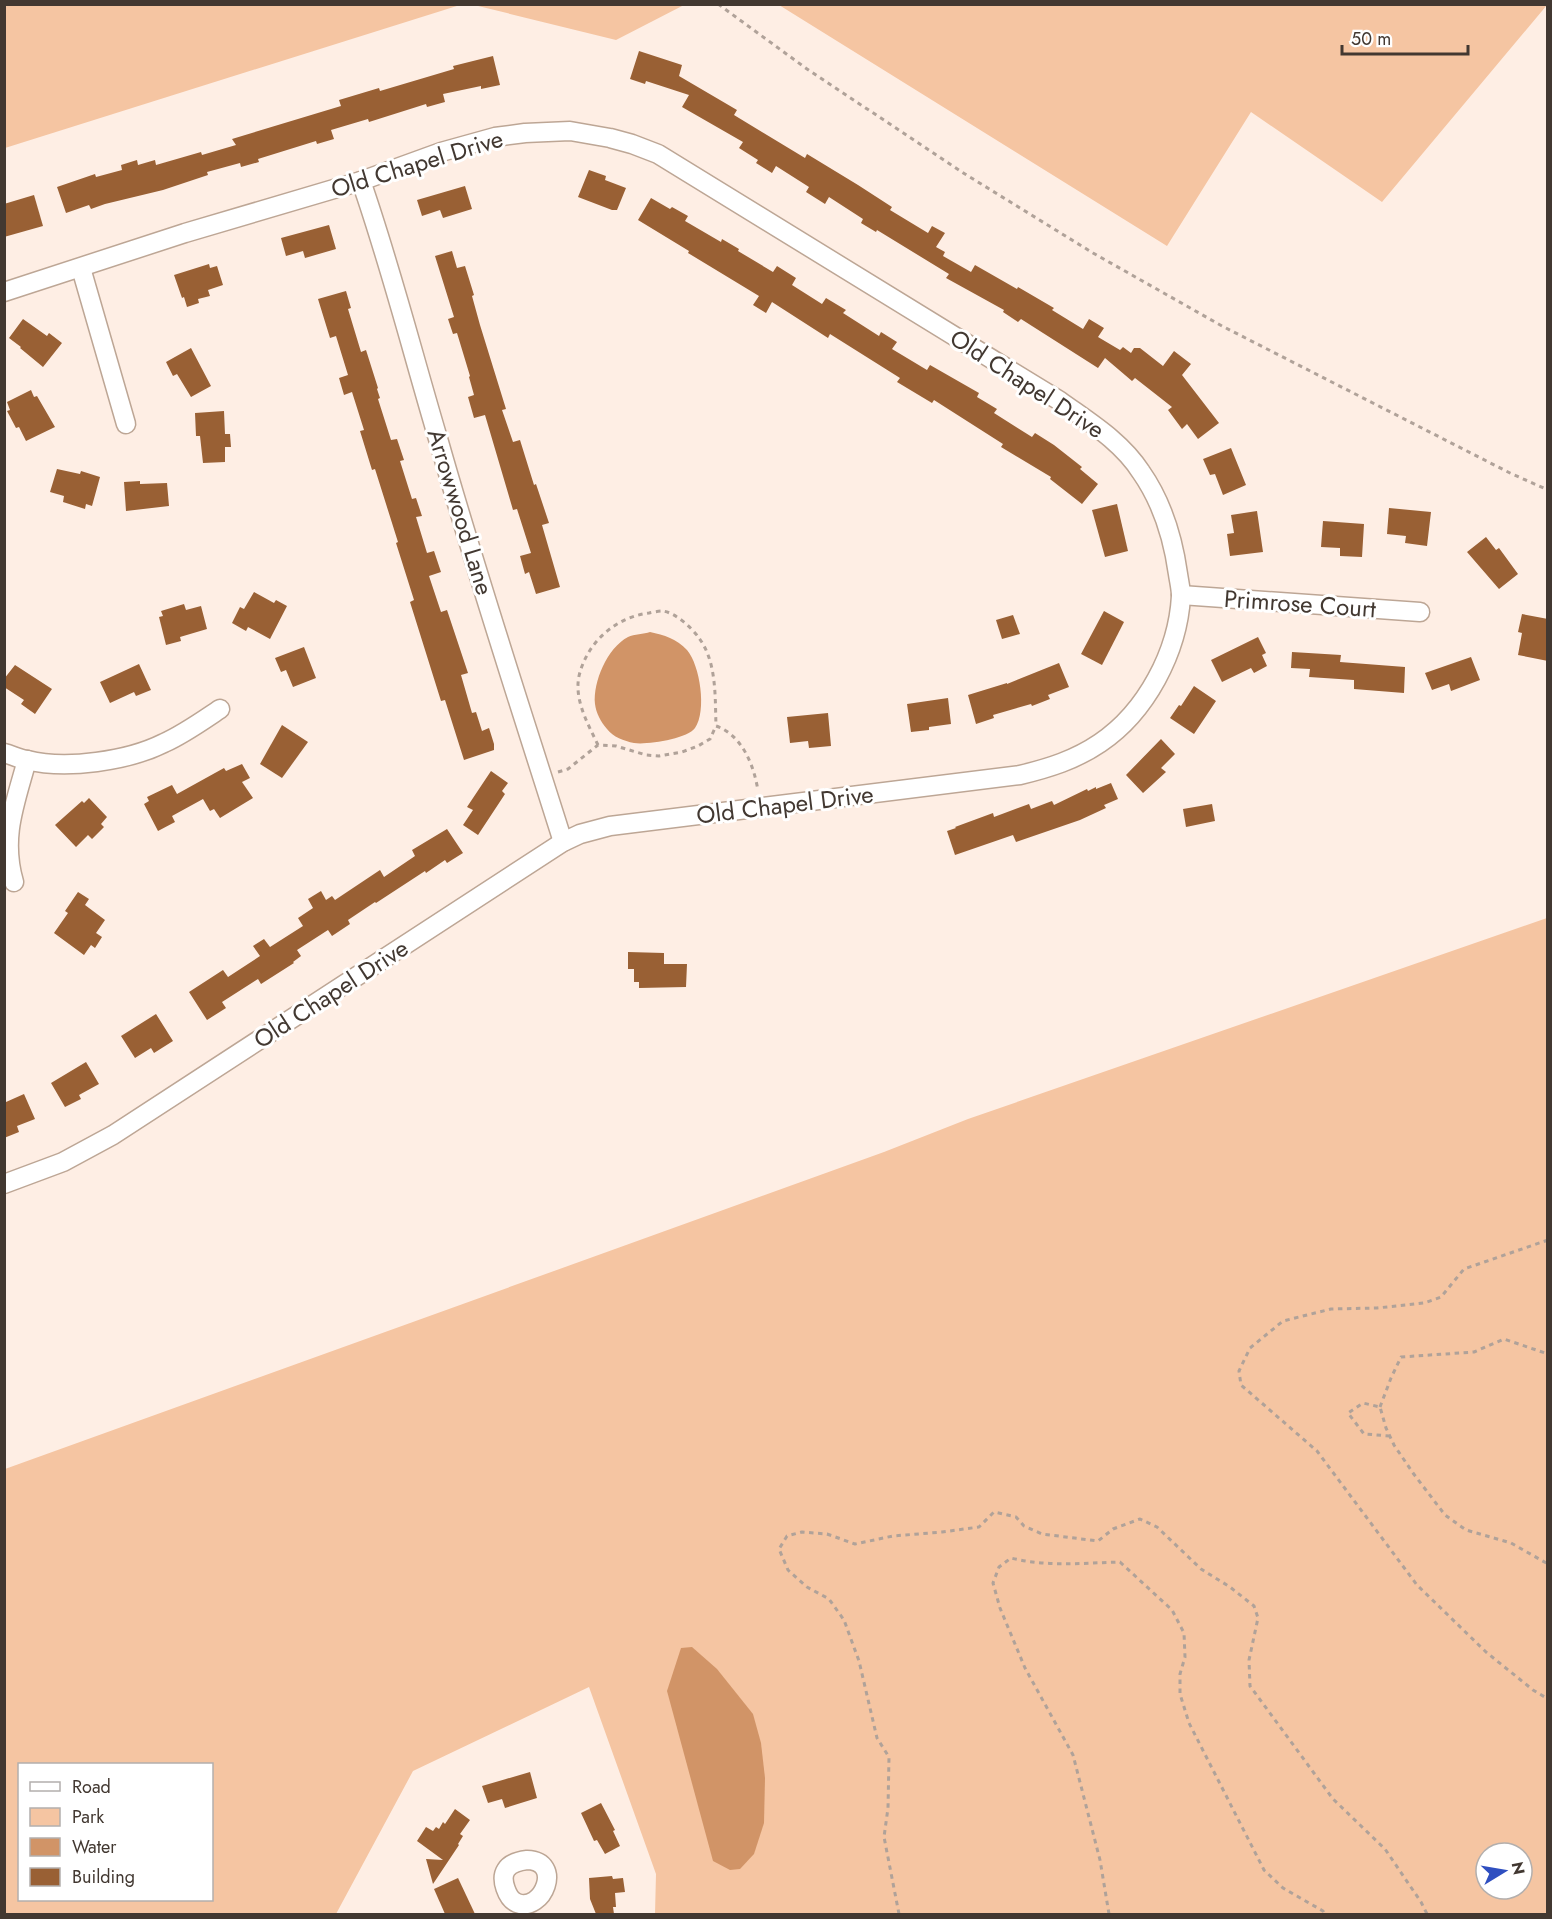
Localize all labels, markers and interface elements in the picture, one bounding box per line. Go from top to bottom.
scale bar [1342,18,1468,56]
text: 50 m [1351,26,1391,52]
street label: Old Chapel Drive [327,121,507,206]
street label: Old Chapel Drive [943,320,1111,447]
street label: Arrowwood Lane [419,424,502,599]
street label: Primrose Court [1223,581,1377,626]
street label: Old Chapel Drive [694,776,875,833]
street label: Old Chapel Drive [247,930,415,1057]
legend [18,1763,213,1901]
text: Road [72,1774,111,1800]
text: Park [72,1804,104,1830]
text: Water [72,1834,117,1860]
north arrow [1474,1841,1534,1901]
text: N [1506,1860,1531,1877]
text: Building [72,1864,135,1890]

